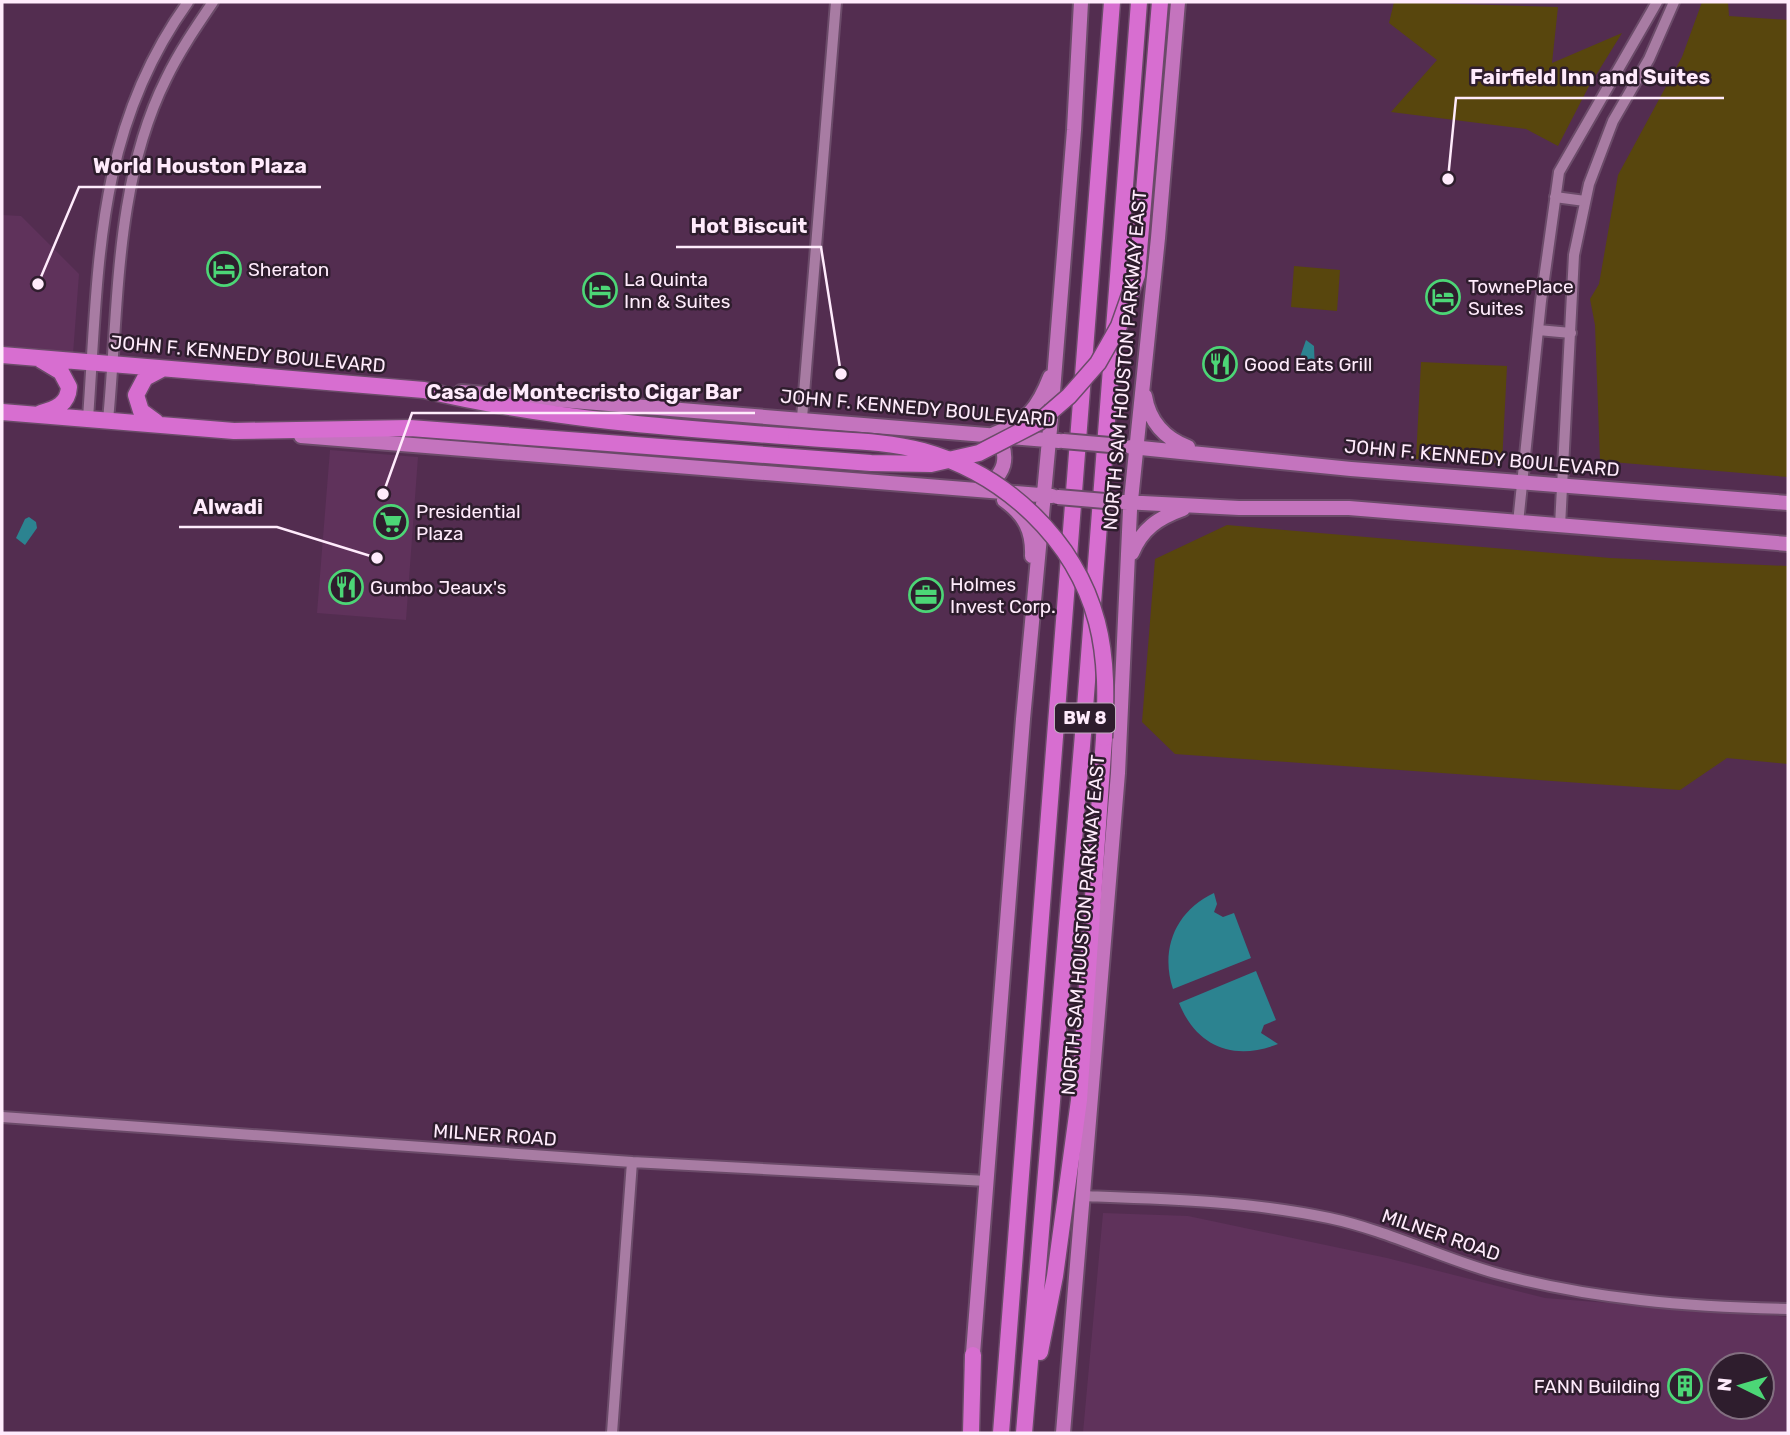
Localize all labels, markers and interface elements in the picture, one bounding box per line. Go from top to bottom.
callout: Fairfield Inn and Suites [1456,56,1724,98]
text: Fairfield Inn and Suites [1470,64,1710,89]
callout: World Houston Plaza [79,145,321,187]
text: World Houston Plaza [93,153,307,178]
street label: NORTH SAM HOUSTON PARKWAY EAST [1099,189,1151,531]
callout: Hot Biscuit [676,205,821,247]
text: Hot Biscuit [691,213,808,238]
hotel icon: Sheraton [205,250,243,288]
place label: Sheraton [248,258,329,281]
place label: La Quinta Inn & Suites [624,268,730,313]
hotel icon: La Quinta Inn & Suites [581,271,619,309]
place label: TownePlace Suites [1468,275,1574,320]
hotel icon: TownePlace Suites [1424,278,1462,316]
street label: JOHN F. KENNEDY BOULEVARD [109,331,387,377]
restaurant icon: Good Eats Grill [1201,345,1239,383]
place label: Good Eats Grill [1244,353,1372,376]
callout: Casa de Montecristo Cigar Bar [412,371,755,413]
text: Casa de Montecristo Cigar Bar [426,379,742,404]
street label: JOHN F. KENNEDY BOULEVARD [779,385,1057,431]
street label: JOHN F. KENNEDY BOULEVARD [1343,435,1621,481]
callout: Alwadi [179,485,277,527]
text: Alwadi [193,494,263,519]
place label: Presidential Plaza [416,500,521,545]
supermarket icon: Presidential Plaza [372,503,410,541]
restaurant icon: Gumbo Jeaux's [327,568,365,606]
place label: Holmes Invest Corp. [950,573,1056,618]
place label: Gumbo Jeaux's [370,576,506,599]
office icon: Holmes Invest Corp. [907,576,945,614]
road number: BW 8 [1055,704,1115,732]
street label: NORTH SAM HOUSTON PARKWAY EAST [1057,754,1109,1096]
street label: MILNER ROAD [433,1119,557,1151]
street label: MILNER ROAD [1379,1204,1503,1266]
north arrow [1706,1351,1776,1421]
building icon: FANN Building [1666,1367,1704,1405]
place label: FANN Building [1534,1375,1660,1398]
text: N [1713,1377,1737,1392]

